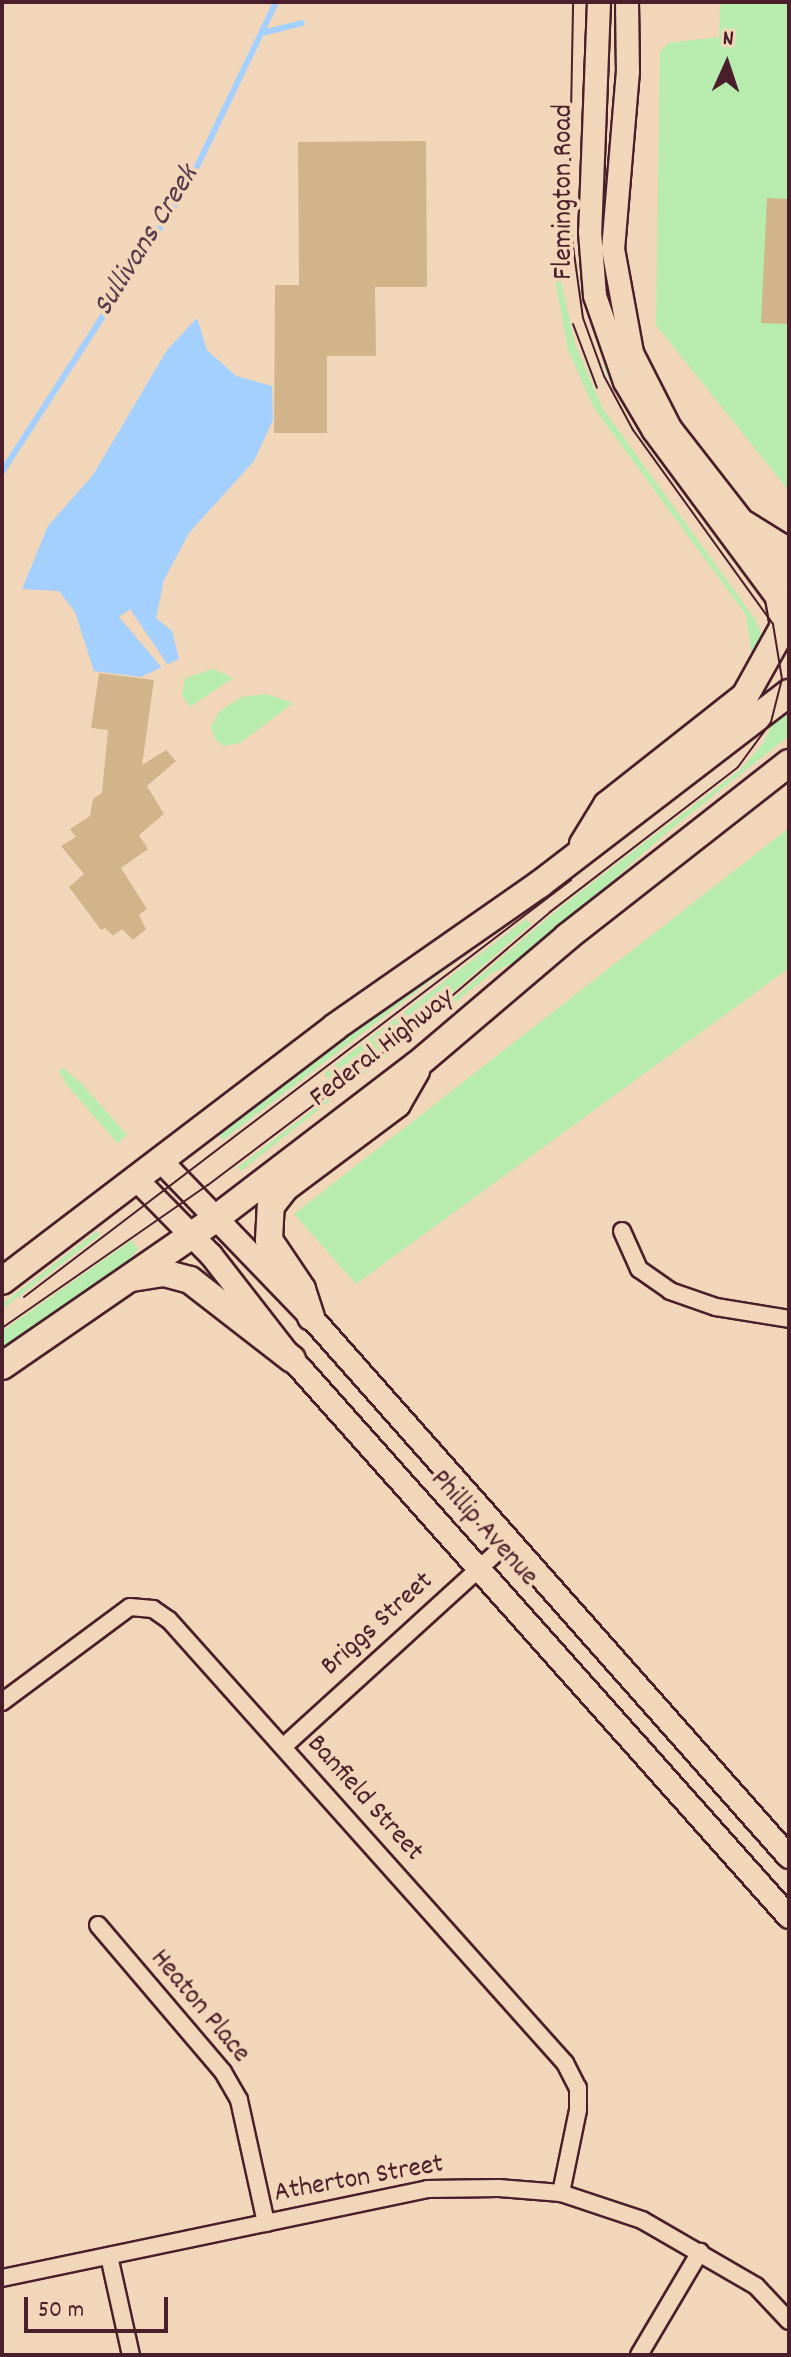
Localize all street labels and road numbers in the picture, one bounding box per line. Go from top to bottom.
street label: Flemington Road [548,104,582,280]
street label: Federal Highway [304,982,462,1116]
street label: Phillip Avenue [422,1464,544,1594]
street label: Briggs Street [315,1566,441,1684]
street label: Banfield Street [298,1729,430,1869]
street label: Heaton Place [142,1943,256,2071]
street label: Atherton Street [272,2149,446,2211]

